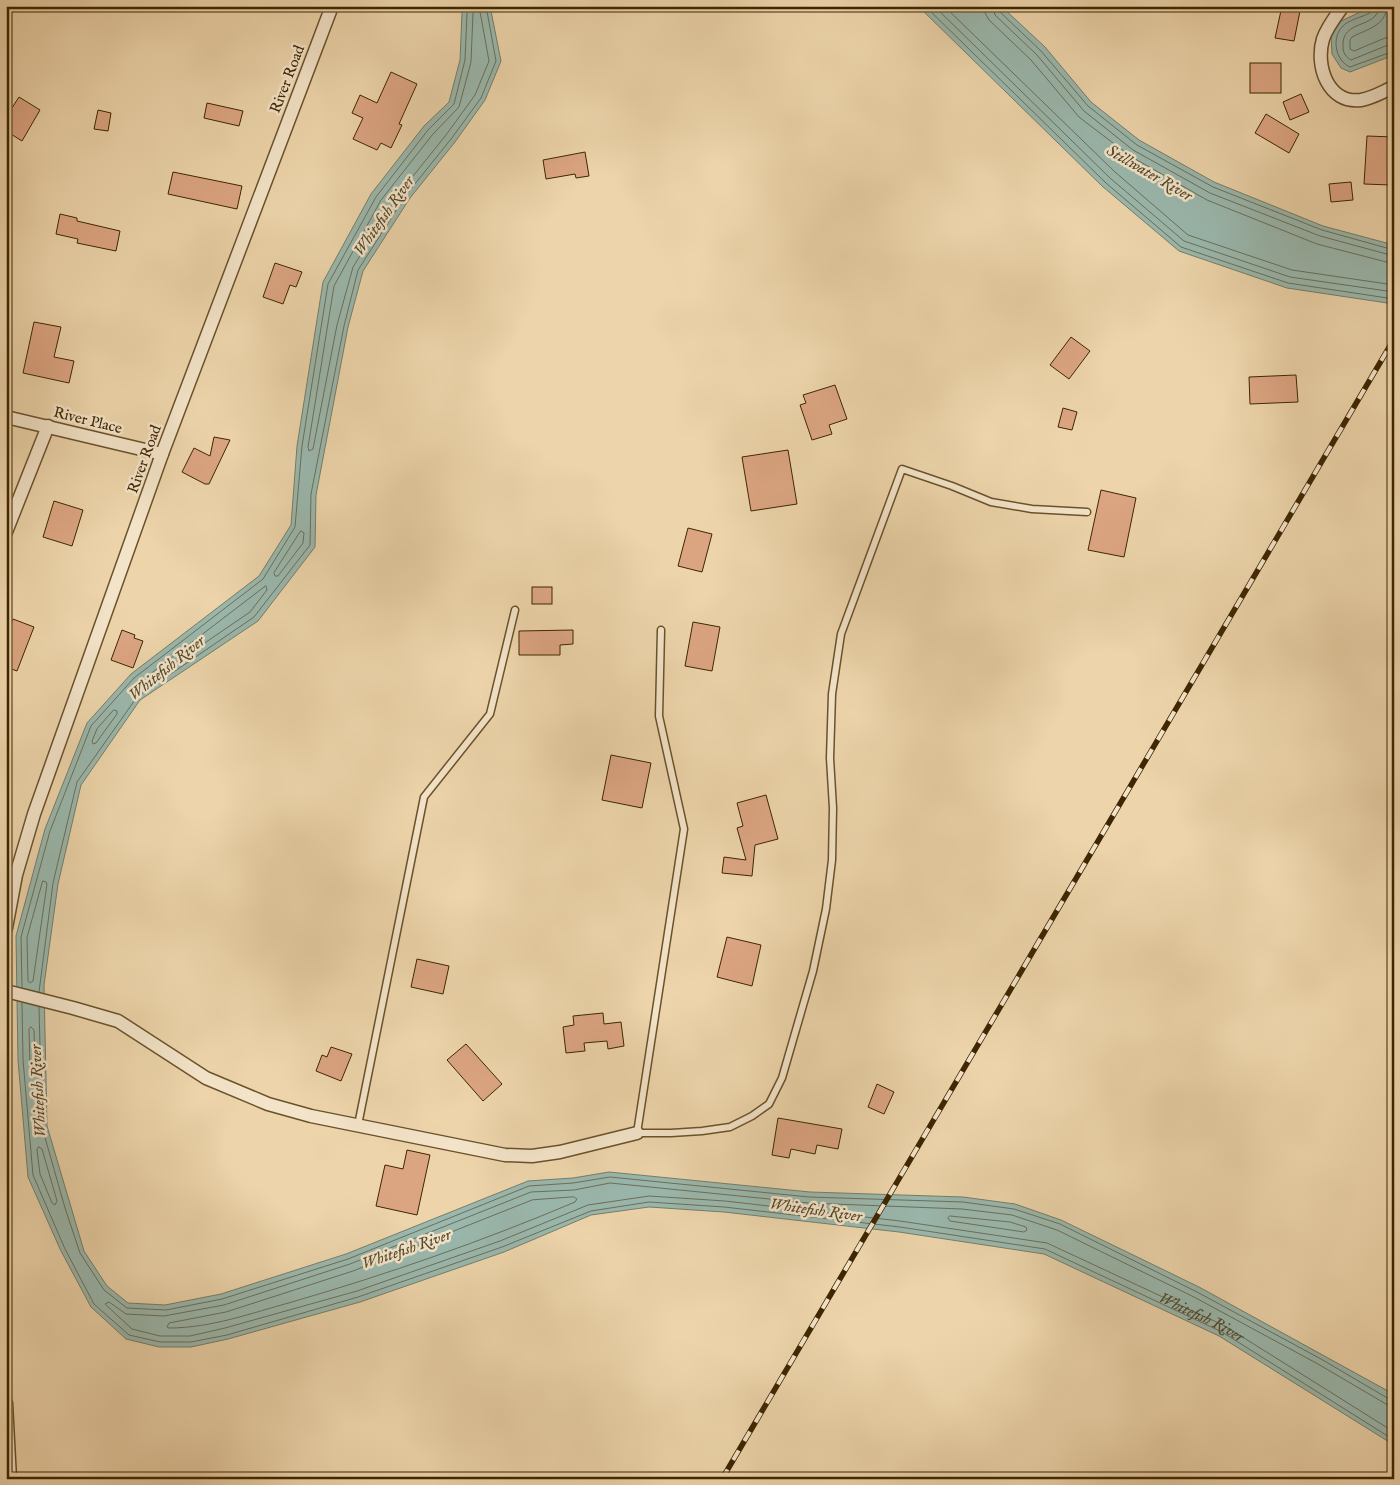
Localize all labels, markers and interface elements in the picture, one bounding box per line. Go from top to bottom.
street label: River Road [266,42,309,116]
water label: Stillwater River [1102,141,1197,207]
water label: Whitefish River [350,171,420,260]
street label: River Place [52,403,124,438]
street label: River Road [123,421,166,496]
water label: Whitefish River [125,631,211,706]
water label: Whitefish River [27,1042,51,1138]
water label: Whitefish River [768,1195,865,1228]
water label: Whitefish River [360,1225,455,1274]
water label: Whitefish River [1155,1289,1249,1348]

